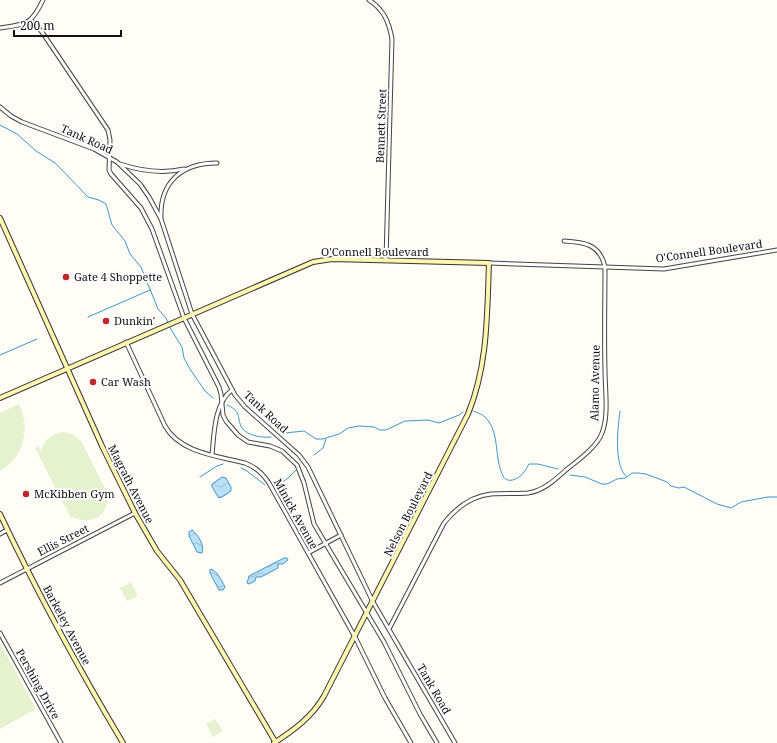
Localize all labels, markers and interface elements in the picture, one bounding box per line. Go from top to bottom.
scale bar [14,12,121,38]
text: 200 m [20,17,55,34]
street label: Bennett Street [372,88,389,163]
street label: Tank Road [59,120,116,157]
street label: O'Connell Boulevard [655,236,764,265]
street label: O'Connell Boulevard [321,244,429,259]
place label: Gate 4 Shoppette [74,269,162,284]
marker: Gate 4 Shoppette [61,272,71,282]
place label: Dunkin' [114,313,155,328]
marker: Dunkin' [101,316,111,326]
street label: Alamo Avenue [586,345,603,421]
place label: Car Wash [101,374,151,389]
marker: Car Wash [88,377,98,387]
street label: Tank Road [241,387,292,436]
street label: Magrath Avenue [105,442,158,526]
street label: Nelson Boulevard [380,469,436,559]
street label: Minick Avenue [271,476,322,552]
place label: McKibben Gym [34,486,115,501]
marker: McKibben Gym [21,489,31,499]
street label: Ellis Street [35,520,91,559]
street label: Barkeley Avenue [40,582,95,667]
street label: Pershing Drive [13,646,64,722]
street label: Tank Road [414,661,455,717]

